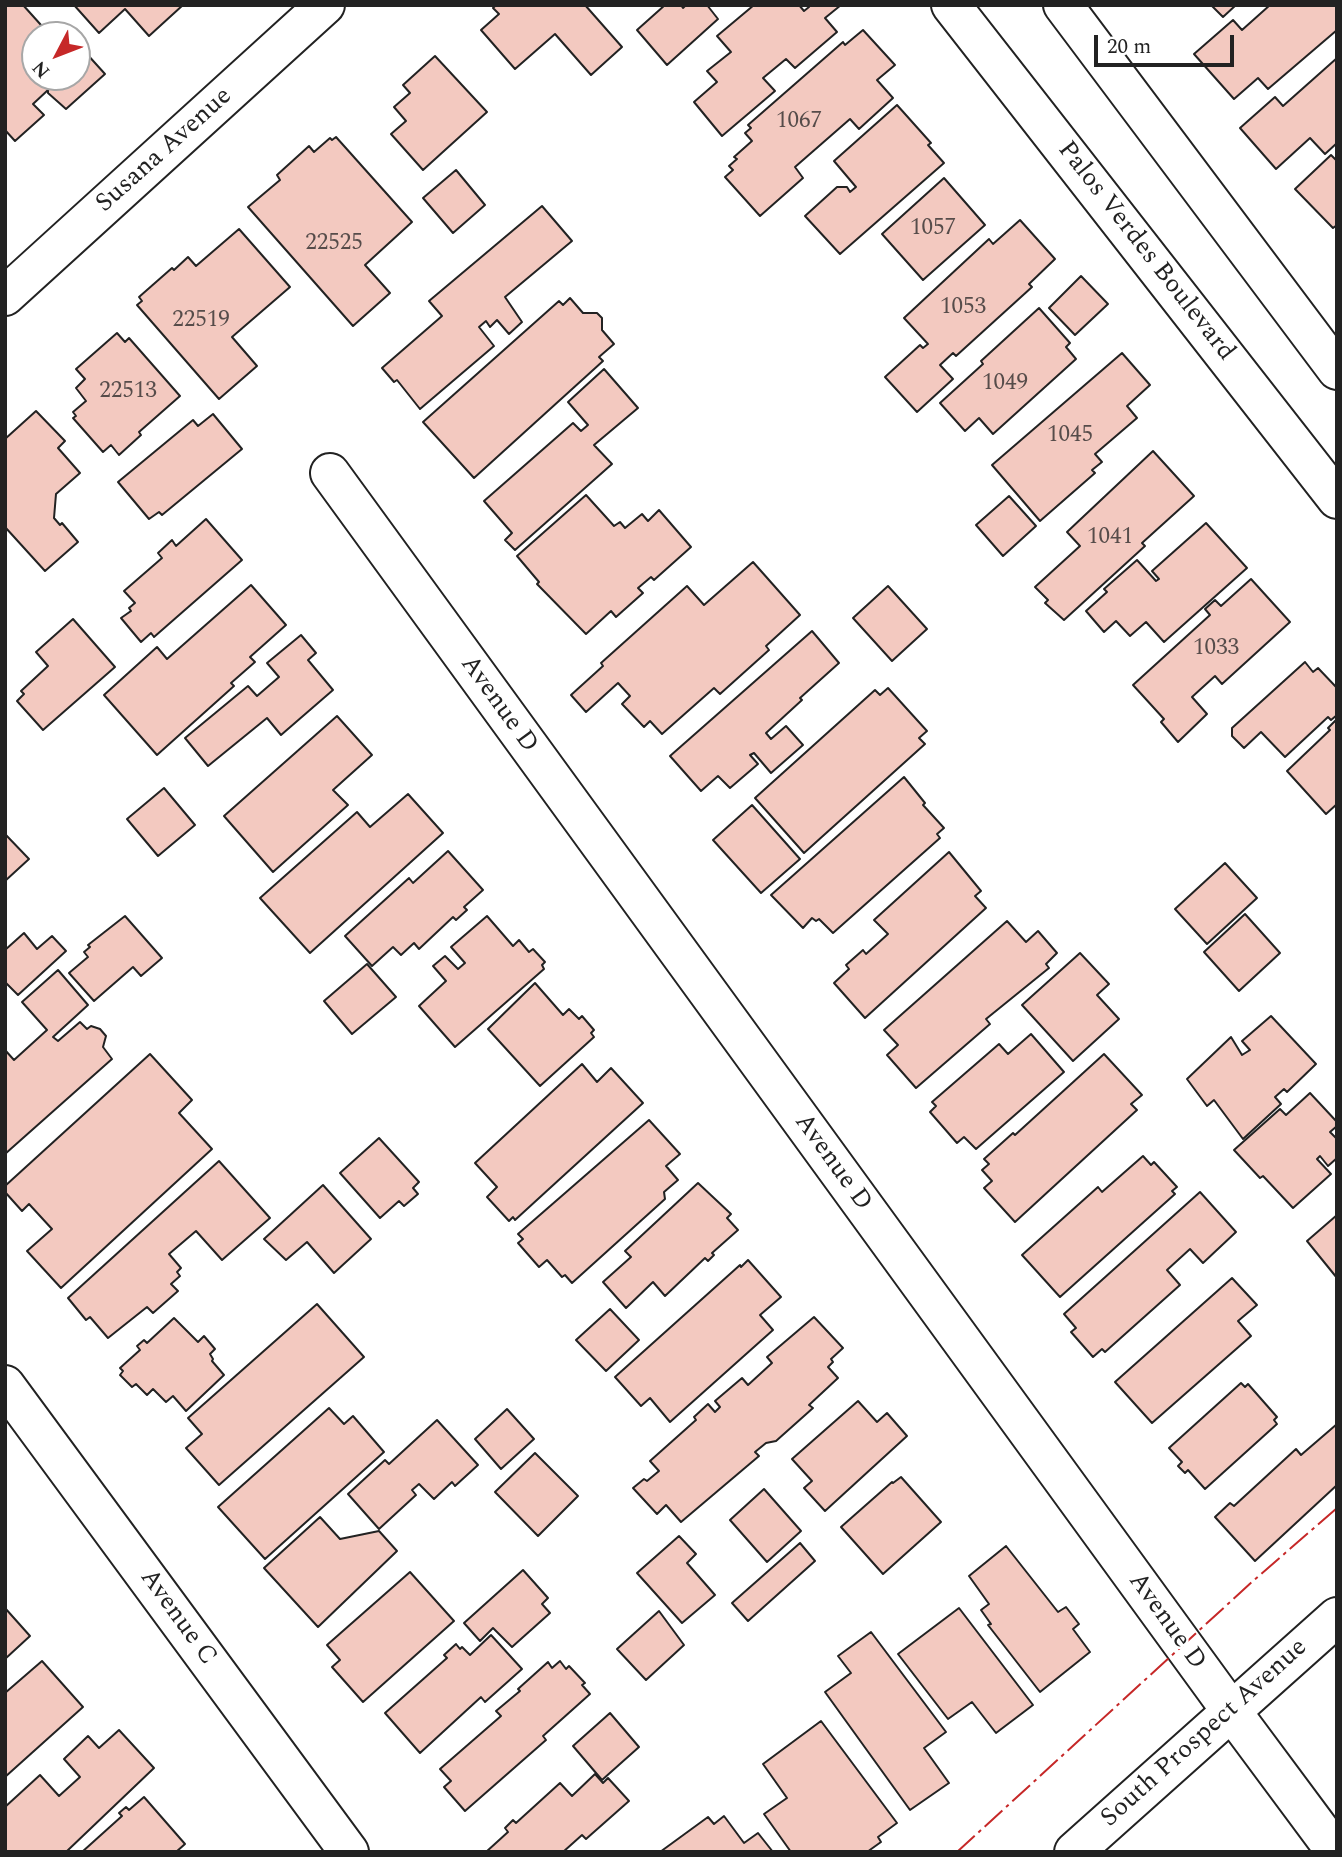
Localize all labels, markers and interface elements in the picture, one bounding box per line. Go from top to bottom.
north arrow [21,21,91,91]
scale bar [1097,21,1237,65]
text: 20 m [1107,31,1151,63]
text: N [26,54,57,85]
street label: Susana Avenue [91,82,239,220]
house number: 1067 [776,108,822,136]
street label: Palos Verdes Boulevard [1050,136,1240,368]
house number: 1057 [910,215,956,243]
house number: 22525 [305,230,363,258]
house number: 1053 [940,294,986,322]
house number: 22519 [172,307,230,335]
house number: 1049 [982,370,1028,398]
house number: 22513 [99,378,157,406]
house number: 1045 [1047,422,1093,450]
house number: 1041 [1087,524,1133,552]
house number: 1033 [1193,635,1239,663]
street label: Avenue D [452,650,544,760]
street label: Avenue D [786,1108,878,1218]
street label: Avenue C [132,1564,222,1672]
street label: Avenue D [1120,1567,1212,1677]
street label: South Prospect Avenue [1095,1633,1315,1835]

